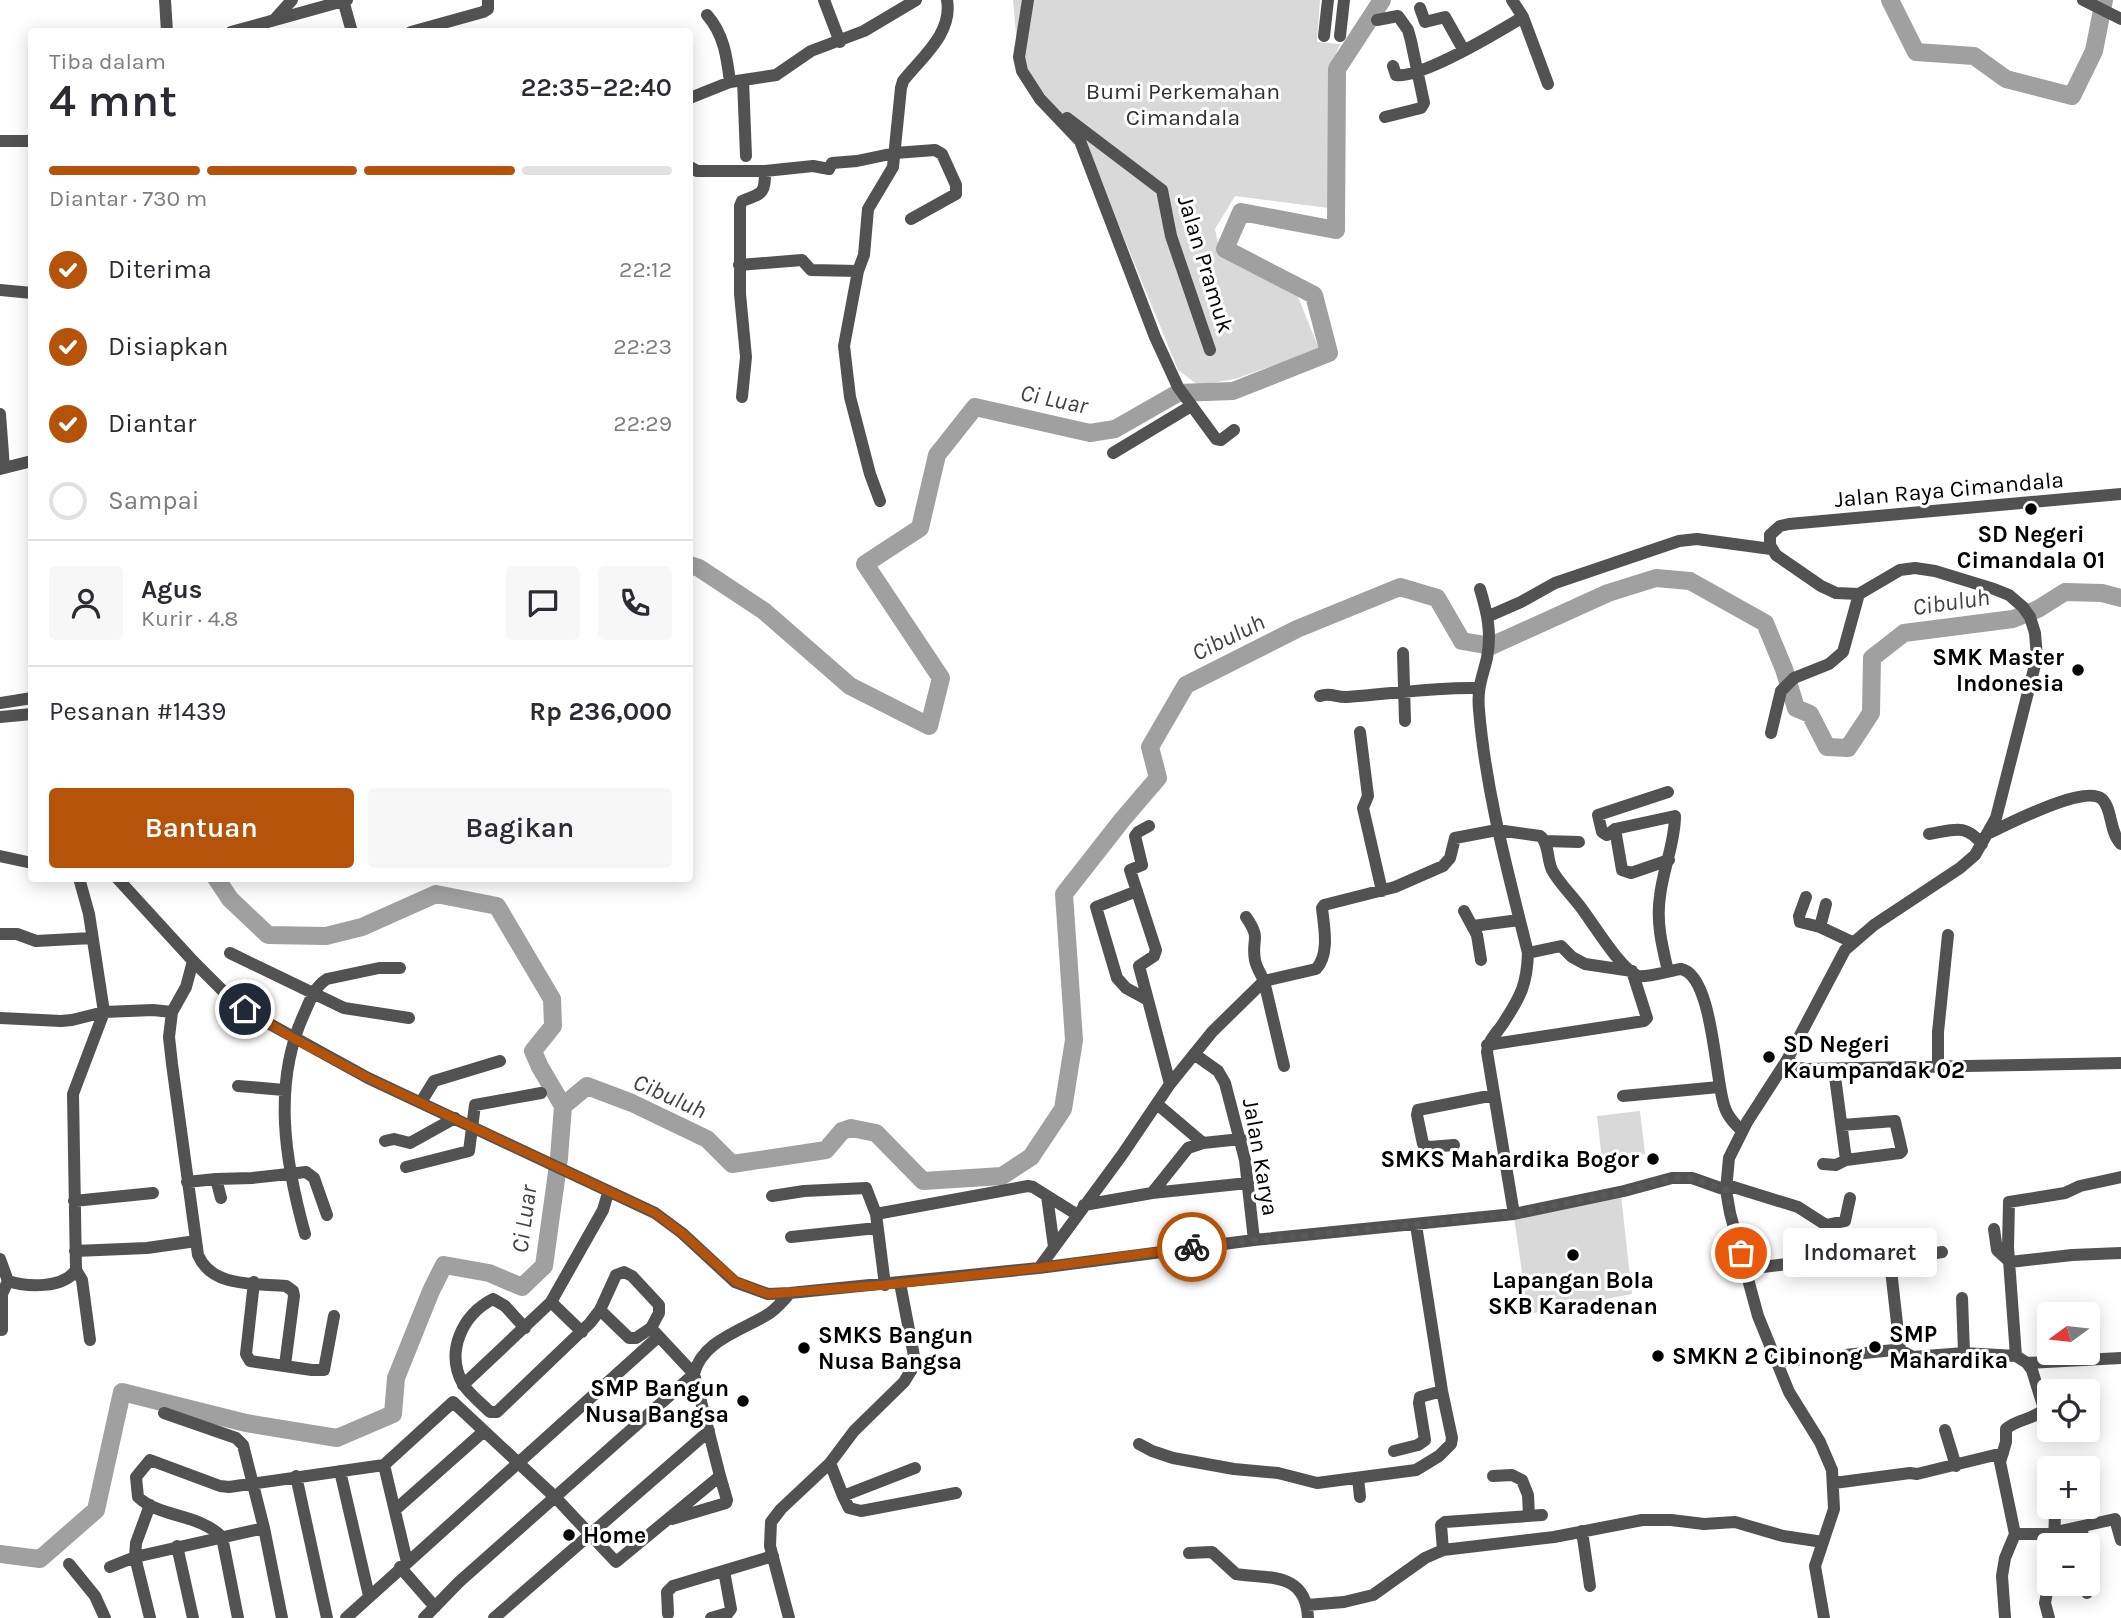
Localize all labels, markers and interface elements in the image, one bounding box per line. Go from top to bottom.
text: Tiba dalam [49,48,166,75]
text: 22:35–22:40 [521,72,672,103]
text: 4 mnt [49,74,177,128]
park label: Bumi Perkemahan Cimandala [1086,78,1280,131]
text: Diantar · 730 m [49,185,207,212]
street label: Jalan Pramuk [1172,192,1239,336]
icon: check [49,251,87,289]
text: Diterima [108,254,212,285]
text: 22:12 [619,256,672,283]
icon: check [49,328,87,366]
text: Disiapkan [108,331,228,362]
text: 22:23 [613,333,672,360]
water label: Ci Luar [1018,378,1091,420]
icon: check [49,405,87,443]
text: Diantar [108,408,196,439]
text: 22:29 [613,410,672,437]
street label: Jalan Raya Cimandala [1833,466,2065,513]
text: Sampai [108,485,200,516]
marker: SD Negeri Cimandala 01 [2023,501,2039,517]
place label: SD Negeri Cimandala 01 [1957,521,2105,574]
button: person [49,566,123,640]
button: chat [506,566,580,640]
button: phone [598,566,672,640]
text: Agus [141,574,202,605]
water label: Cibuluh [1911,583,1991,621]
text: Kurir · 4.8 [141,605,239,632]
water label: Cibuluh [1187,607,1269,667]
place label: SMK Master Indonesia [1932,644,2064,697]
marker: SMK Master Indonesia [2070,662,2086,678]
text: Pesanan #1439 [49,696,226,727]
text: Rp 236,000 [529,696,672,727]
button: Bantuan [49,788,354,868]
button: Bagikan [368,788,672,868]
pin [215,979,275,1039]
icon: home [226,990,264,1028]
place label: SD Negeri Kaumpandak 02 [1783,1031,1965,1084]
marker: SD Negeri Kaumpandak 02 [1761,1049,1777,1065]
water label: Cibuluh [629,1067,711,1125]
street label: Jalan Karya [1237,1096,1284,1218]
place label: SMKS Mahardika Bogor [1380,1146,1639,1173]
marker: SMKS Mahardika Bogor [1645,1151,1661,1167]
water label: Ci Luar [505,1182,543,1255]
courier [1157,1212,1227,1282]
pin [1711,1223,1771,1283]
icon: bike [1173,1228,1211,1266]
callout: Indomaret [1783,1228,1937,1278]
icon: bag [1722,1234,1760,1272]
text: Indomaret [1804,1239,1916,1266]
marker: Lapangan Bola SKB Karadenan [1565,1247,1581,1263]
place label: Lapangan Bola SKB Karadenan [1488,1267,1658,1320]
north arrow [2037,1302,2100,1365]
map controls [2037,1302,2100,1596]
place label: SMP Mahardika [1889,1321,2008,1374]
place label: SMKS Bangun Nusa Bangsa [818,1322,973,1375]
marker: SMP Mahardika [1867,1339,1883,1355]
marker: SMKS Bangun Nusa Bangsa [796,1340,812,1356]
place label: SMKN 2 Cibinong [1672,1343,1863,1370]
marker: SMKN 2 Cibinong [1650,1348,1666,1364]
place label: SMP Bangun Nusa Bangsa [585,1375,729,1428]
button: locate [2037,1379,2100,1442]
marker: SMP Bangun Nusa Bangsa [735,1393,751,1409]
button: + [2037,1456,2100,1519]
place label: Home [583,1522,646,1549]
marker: Home [561,1527,577,1543]
button: − [2037,1533,2100,1596]

